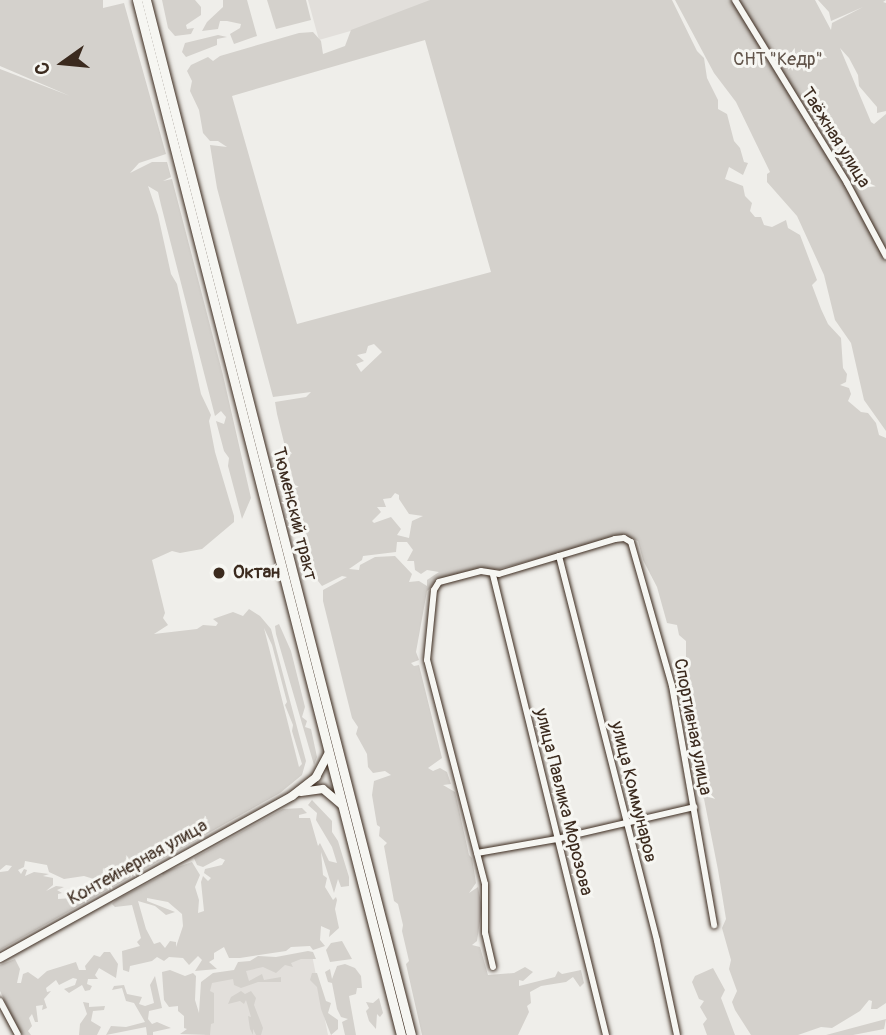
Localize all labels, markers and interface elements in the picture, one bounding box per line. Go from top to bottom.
north arrow [28,28,98,98]
park label: СНТ "Кедр" [733,49,823,71]
text: С [30,60,56,77]
street label: Таёжная улица [796,84,874,192]
street label: Тюменский тракт [267,445,321,583]
place label: Октан [233,562,280,584]
marker: Октан [211,565,227,581]
street label: Спортивная улица [668,657,716,797]
street label: улица Павлика Морозова [529,706,597,898]
street label: улица Коммунаров [605,719,661,865]
street label: Контейнерная улица [64,816,212,910]

